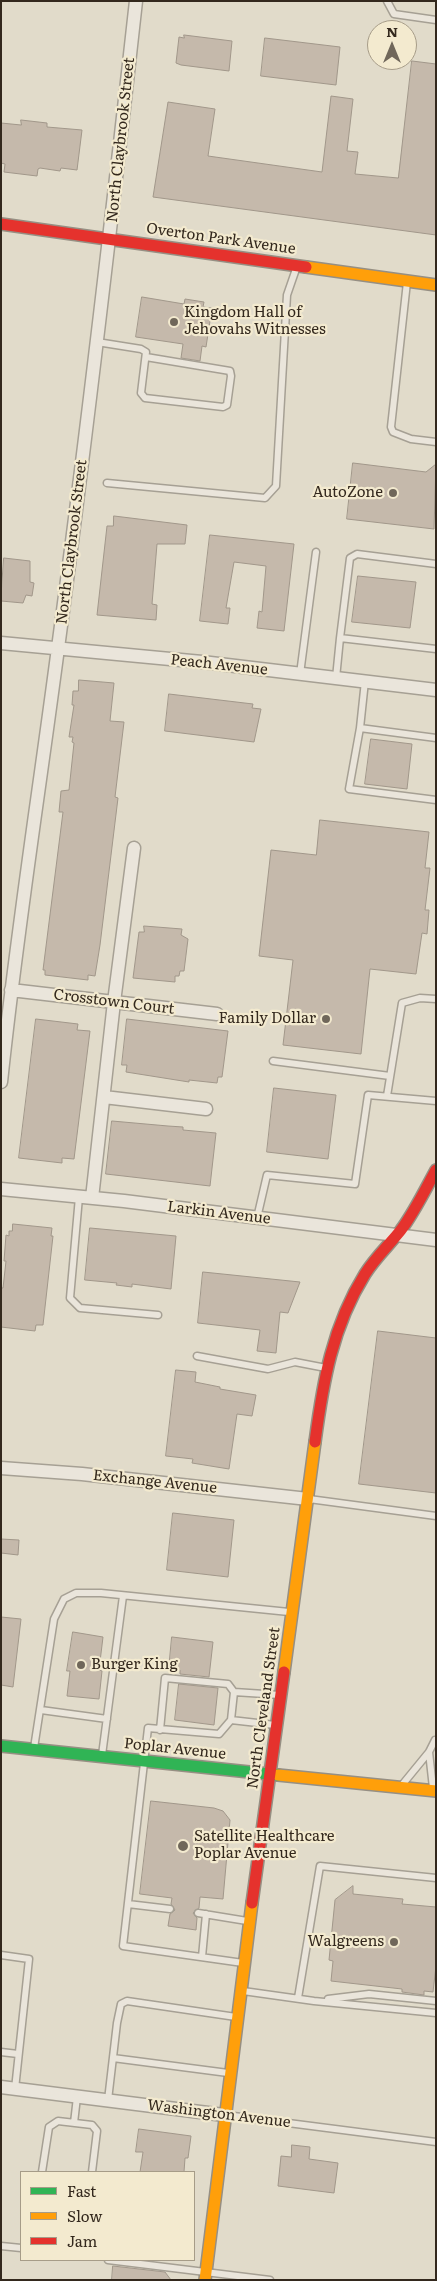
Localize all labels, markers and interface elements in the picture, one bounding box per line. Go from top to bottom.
north arrow [367,20,417,70]
text: N [386,21,398,41]
street label: North Claybrook Street [103,57,139,223]
street label: Overton Park Avenue [145,220,297,258]
place label: Kingdom Hall of Jehovahs Witnesses [184,304,326,339]
marker: Kingdom Hall of Jehovahs Witnesses [168,316,180,328]
street label: North Claybrook Street [53,459,91,625]
place label: AutoZone [313,484,383,502]
marker: AutoZone [387,487,399,499]
street label: Peach Avenue [169,651,269,679]
street label: Crosstown Court [52,986,176,1018]
place label: Family Dollar [219,1010,316,1028]
marker: Family Dollar [320,1013,332,1025]
street label: Larkin Avenue [166,1198,272,1228]
street label: Exchange Avenue [92,1467,218,1497]
street label: North Cleveland Street [244,1626,284,1790]
place label: Burger King [91,1656,178,1674]
marker: Burger King [75,1659,87,1671]
street label: Poplar Avenue [123,1735,227,1763]
place label: Satellite Healthcare Poplar Avenue [194,1828,335,1863]
marker: Satellite Healthcare Poplar Avenue [176,1839,190,1853]
place label: Walgreens [307,1933,384,1951]
marker: Walgreens [388,1936,400,1948]
street label: Washington Avenue [146,2096,292,2132]
legend [20,2171,195,2261]
text: Fast [67,2179,96,2202]
text: Slow [67,2204,102,2227]
text: Jam [67,2229,97,2252]

